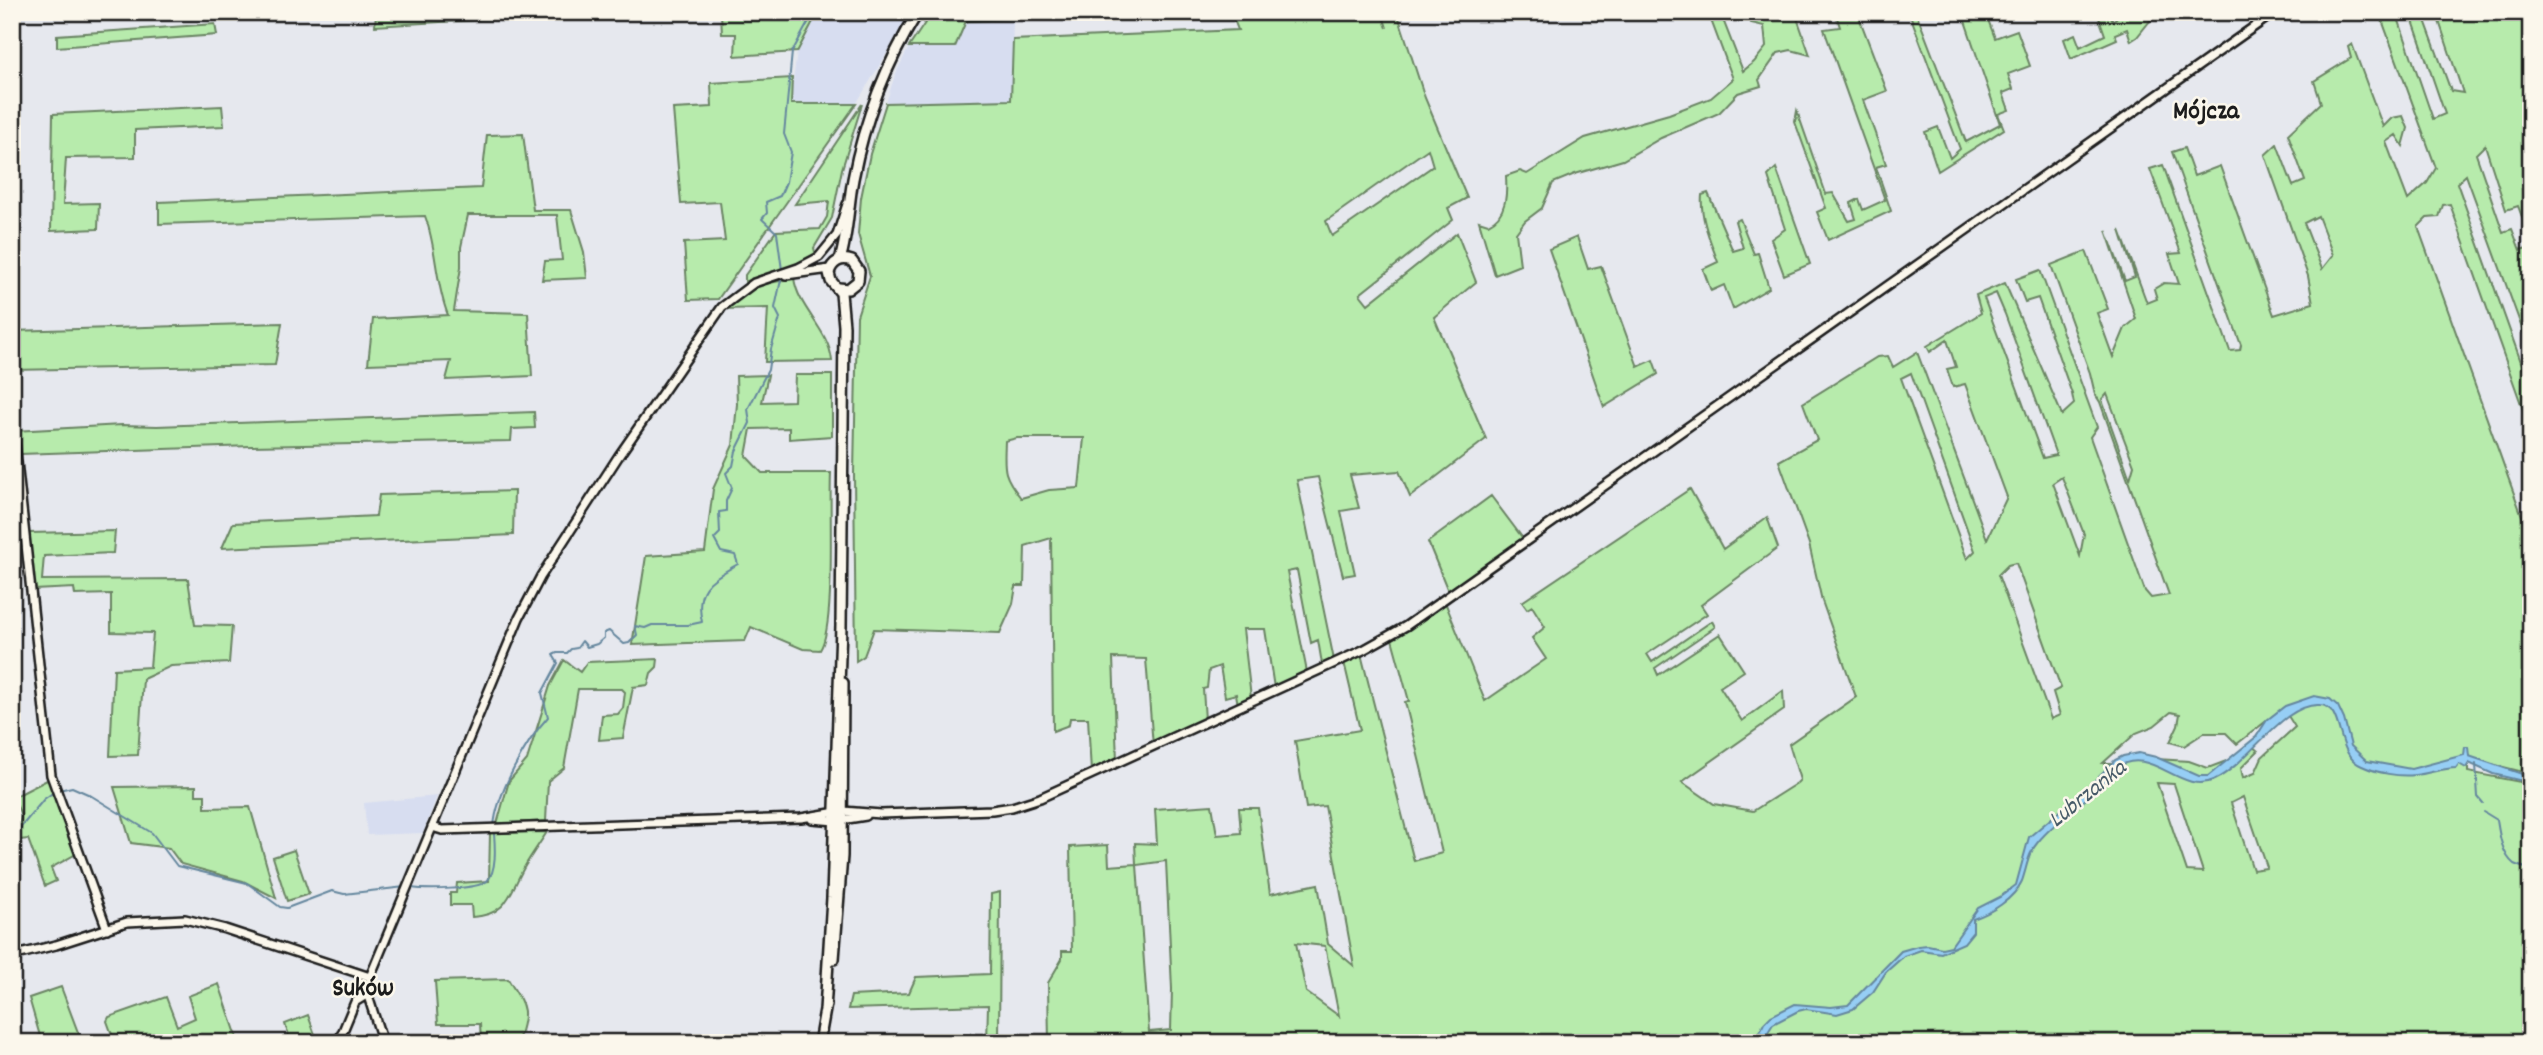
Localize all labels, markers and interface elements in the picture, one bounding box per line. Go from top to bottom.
district label: Mójcza [2173,94,2240,131]
water label: Lubrzanka [2042,752,2136,837]
district label: Suków [332,971,394,1008]

